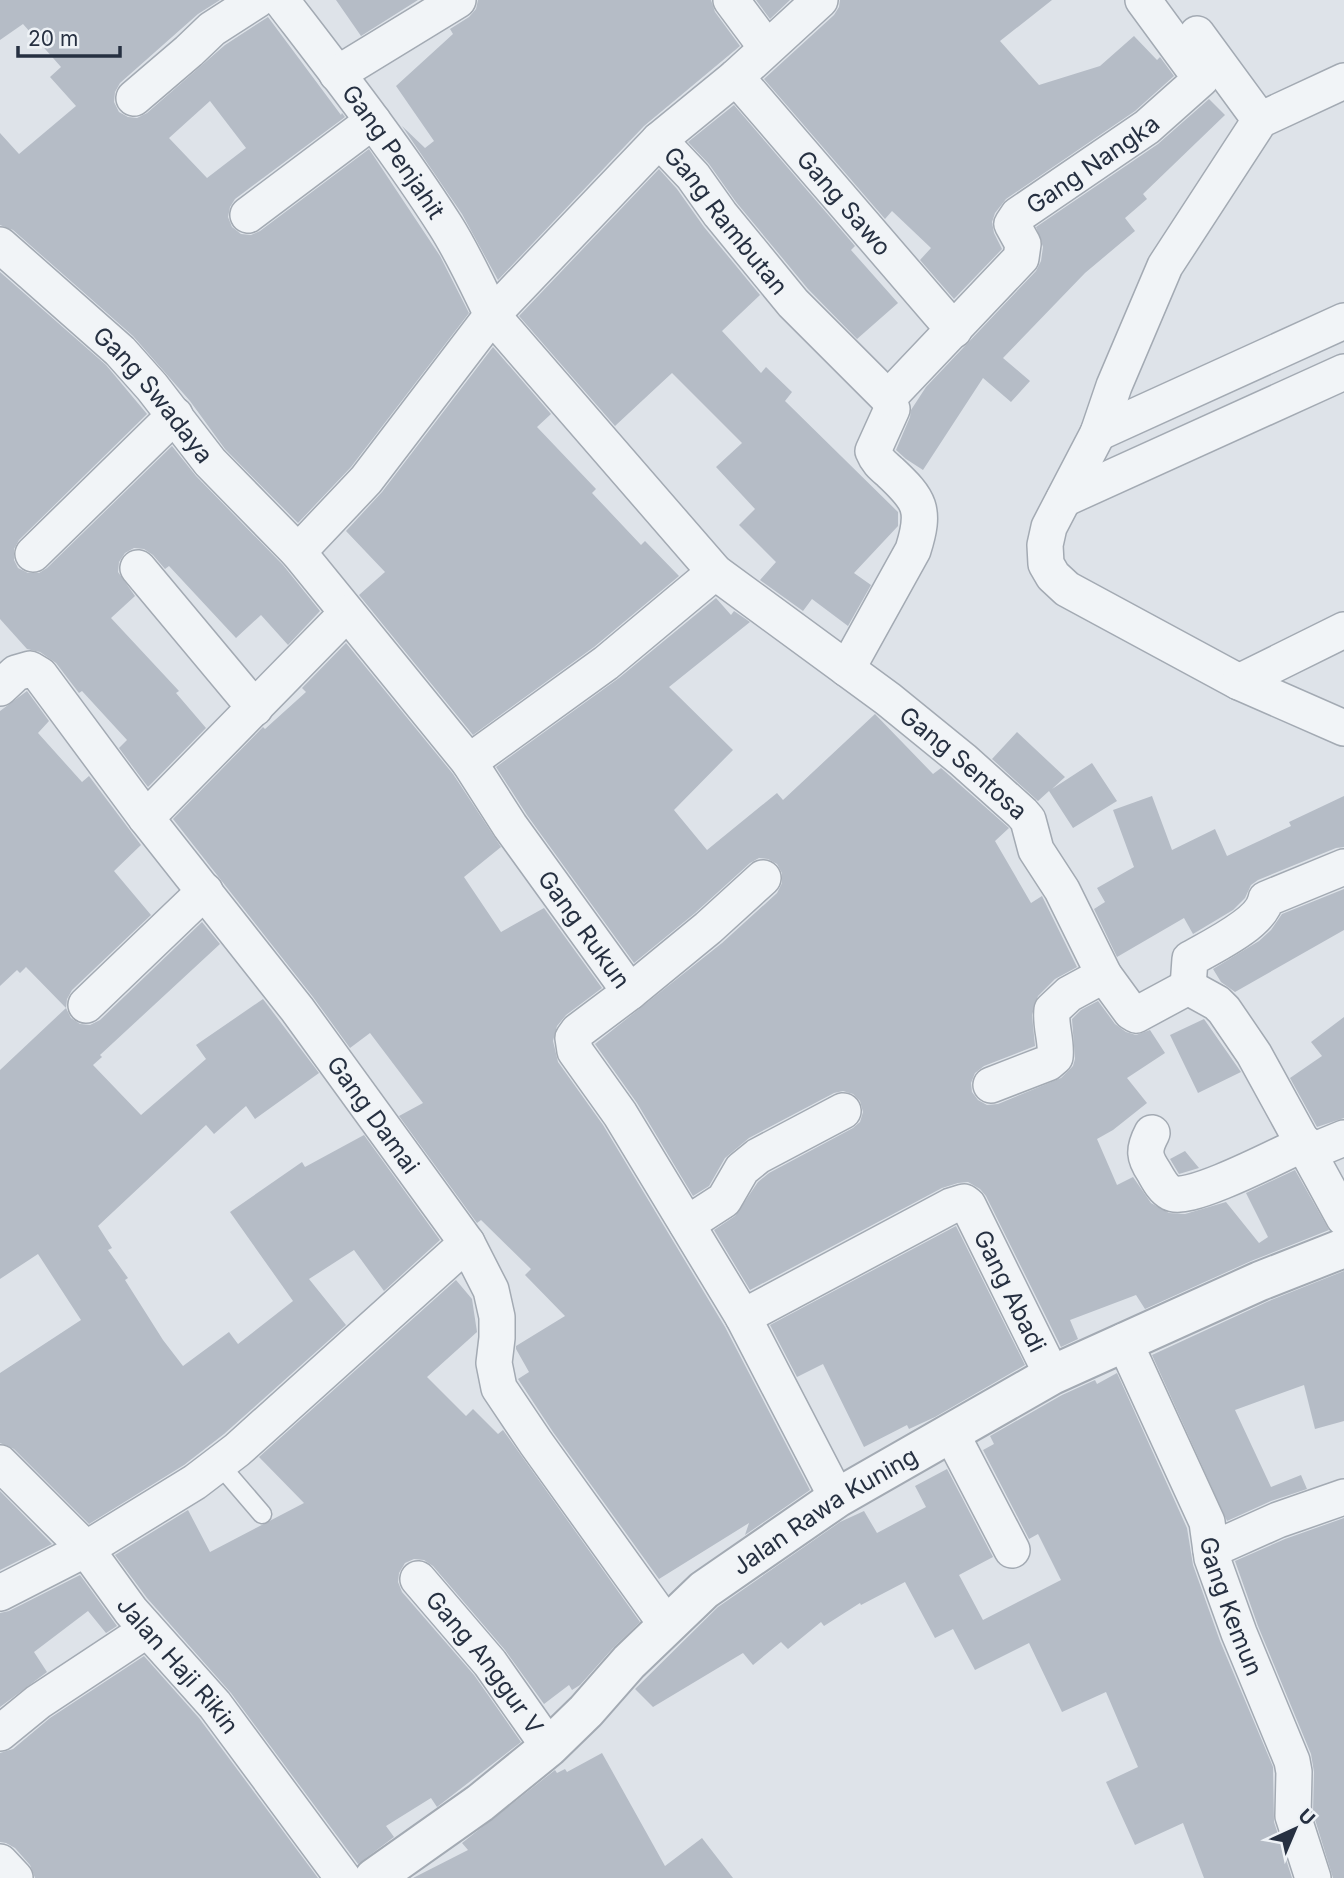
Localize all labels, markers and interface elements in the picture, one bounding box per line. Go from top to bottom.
scale bar [18,14,119,58]
text: 20 m [28,26,78,51]
street label: Gang Penjahit [336,79,451,224]
street label: Gang Nangka [1021,109,1165,220]
street label: Gang Rambutan [658,140,794,300]
street label: Gang Sawo [791,144,898,261]
street label: Gang Swadaya [88,320,220,469]
street label: Gang Sentosa [894,700,1034,825]
street label: Gang Rukun [532,865,637,994]
street label: Gang Damai [321,1050,426,1179]
street label: Gang Abadi [968,1225,1053,1357]
street label: Jalan Rawa Kuning [726,1441,922,1581]
street label: Gang Kemun [1195,1535,1269,1680]
street label: Gang Anggur V [420,1585,550,1739]
street label: Jalan Haji Rikin [111,1591,245,1739]
north arrow [1260,1794,1330,1864]
text: U [1293,1804,1319,1830]

